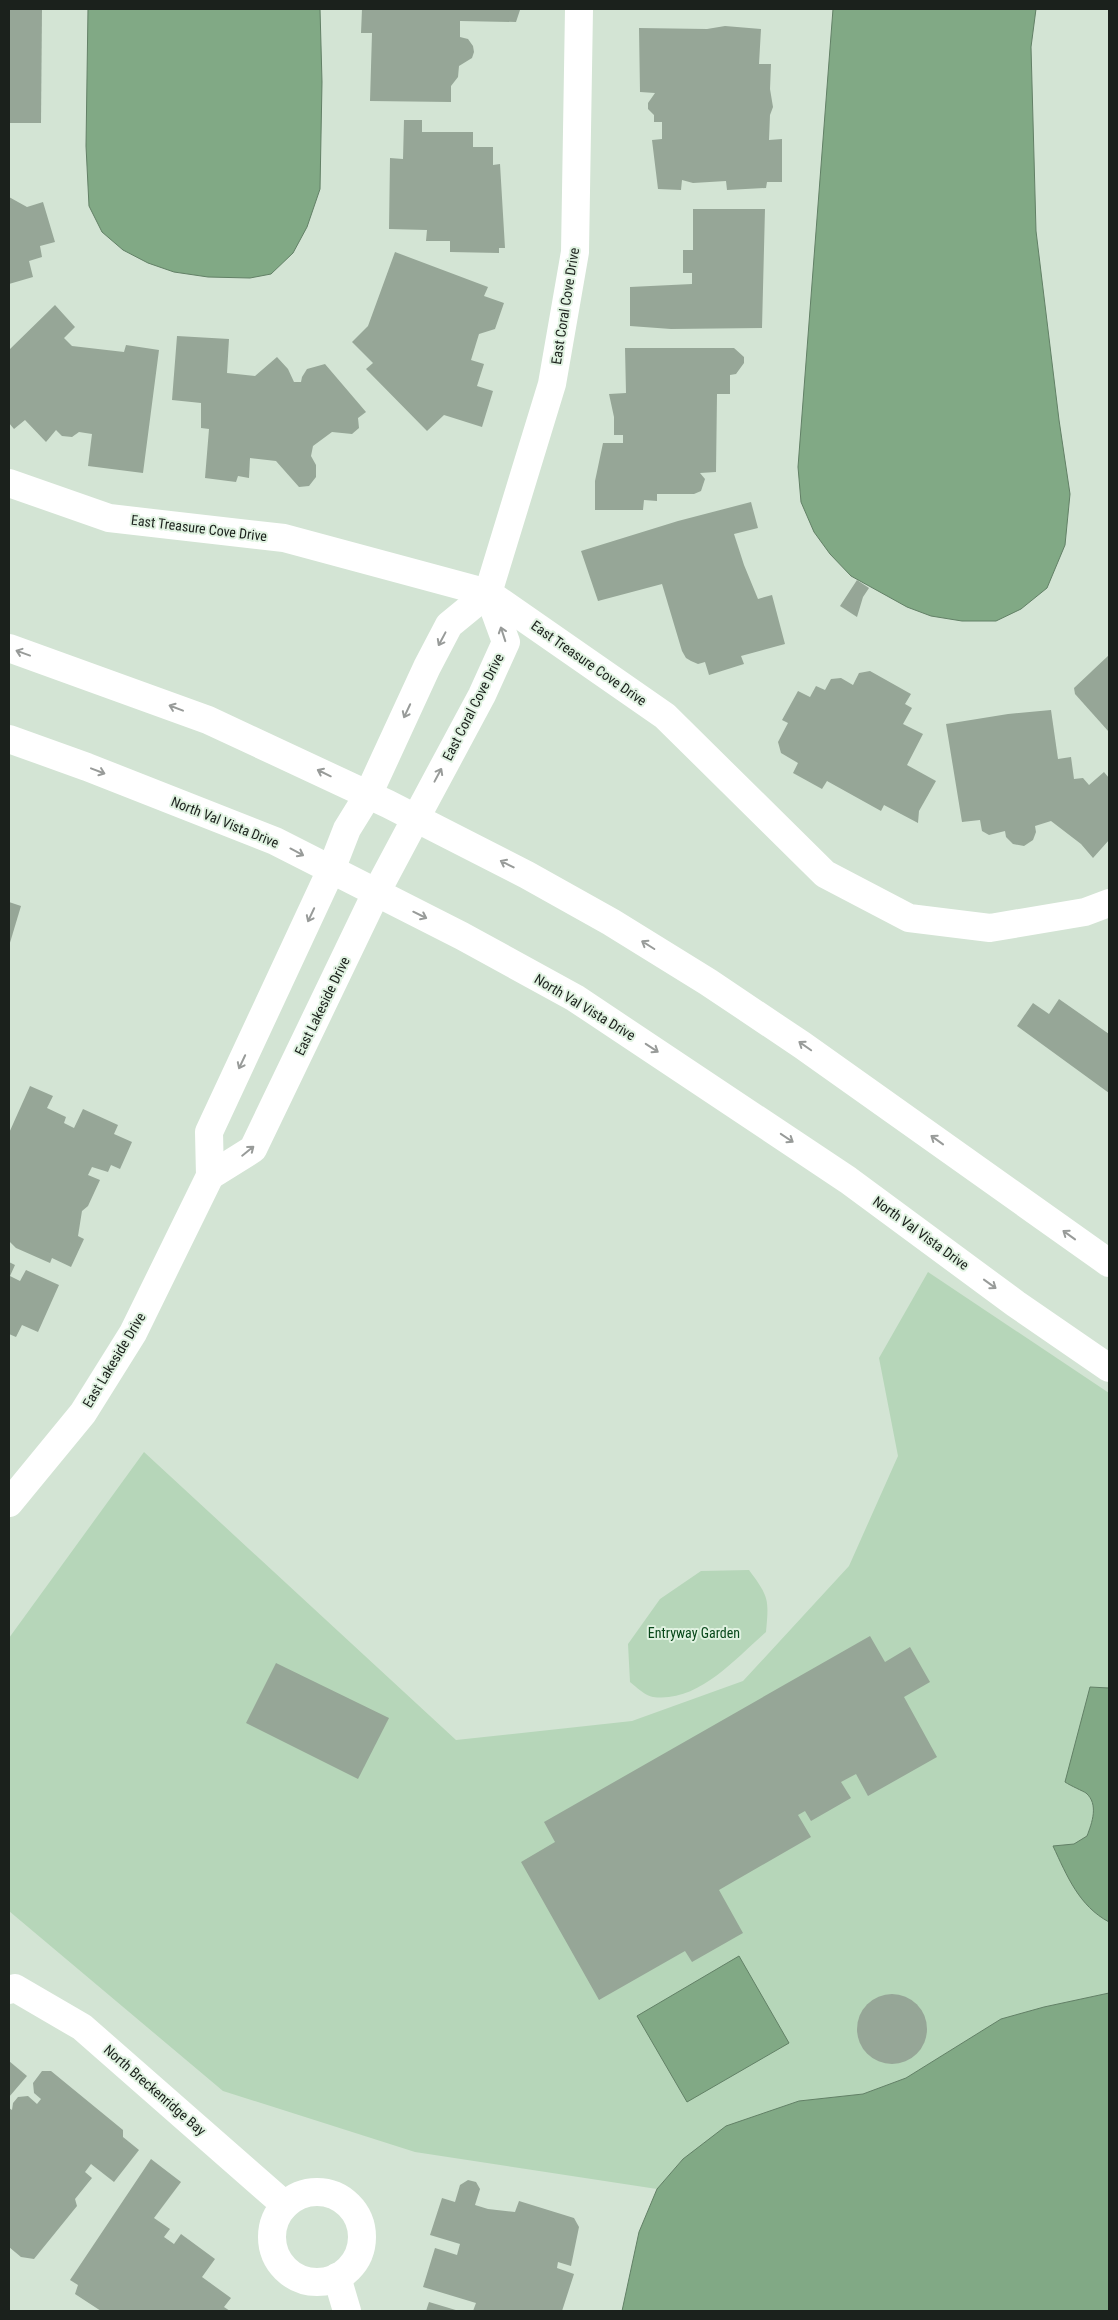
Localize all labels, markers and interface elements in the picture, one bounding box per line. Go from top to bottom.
street label: East Coral Cove Drive [548,246,582,366]
street label: East Treasure Cove Drive [130,512,268,544]
street label: East Treasure Cove Drive [528,617,650,709]
one-way arrow [497,627,507,643]
one-way arrow [437,631,446,646]
one-way arrow [16,648,31,657]
street label: East Coral Cove Drive [439,650,507,763]
one-way arrow [169,703,184,712]
one-way arrow [402,703,411,718]
one-way arrow [90,767,105,776]
one-way arrow [433,767,443,782]
one-way arrow [317,768,332,778]
street label: North Val Vista Drive [169,793,281,851]
one-way arrow [289,848,304,858]
one-way arrow [499,859,514,869]
one-way arrow [305,907,315,922]
one-way arrow [412,911,427,920]
one-way arrow [641,939,655,949]
street label: East Lakeside Drive [291,954,353,1058]
street label: North Val Vista Drive [532,971,639,1044]
one-way arrow [798,1041,812,1051]
one-way arrow [644,1043,658,1053]
one-way arrow [236,1054,246,1069]
one-way arrow [779,1134,793,1144]
one-way arrow [930,1135,944,1145]
one-way arrow [241,1146,254,1157]
street label: North Val Vista Drive [870,1193,972,1273]
one-way arrow [1062,1230,1076,1240]
one-way arrow [983,1279,997,1289]
street label: East Lakeside Drive [79,1309,149,1410]
park label: Entryway Garden [648,1625,740,1641]
street label: North Breckenridge Bay [101,2041,209,2139]

